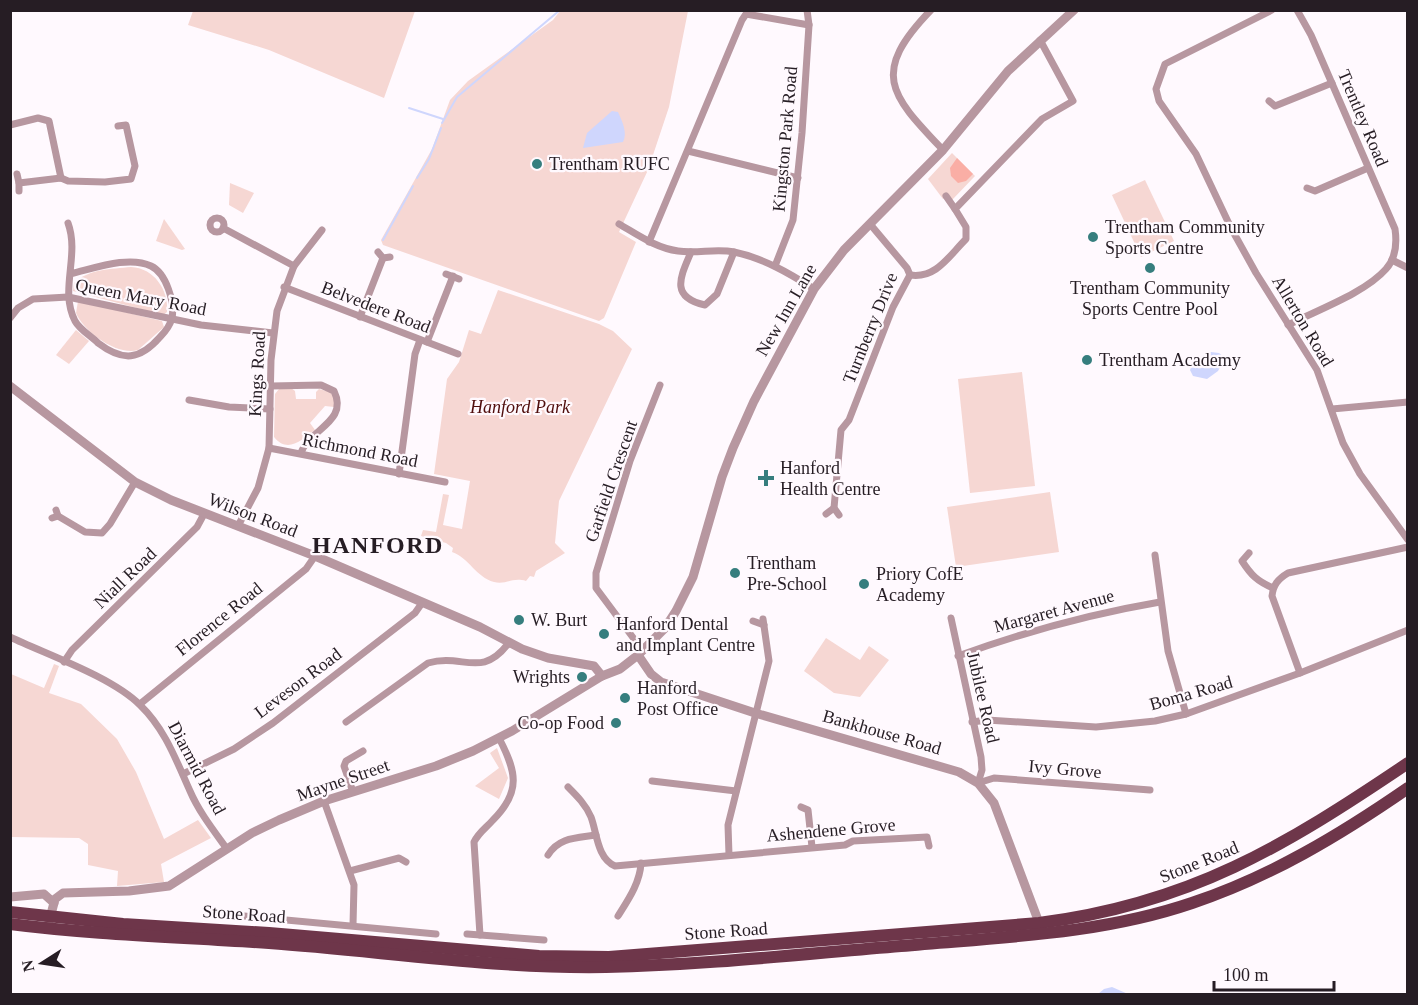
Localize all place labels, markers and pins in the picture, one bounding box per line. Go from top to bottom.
place label: Trentham RUFC [549,154,670,174]
marker: Trentham RUFC [530,157,544,171]
place label: Trentham Community Sports Centre [1105,217,1265,258]
marker: Trentham Community Sports Centre [1086,230,1100,244]
marker: Trentham Community Sports Centre Pool [1143,261,1157,275]
place label: Trentham Community Sports Centre Pool [1070,278,1230,319]
place label: Trentham Academy [1099,350,1241,370]
marker: Trentham Academy [1080,353,1094,367]
place label: Hanford Health Centre [780,458,880,499]
marker: Hanford Health Centre [757,469,775,487]
place label: Trentham Pre-School [747,553,827,594]
place label: Priory CofE Academy [876,564,964,605]
marker: Trentham Pre-School [728,566,742,580]
marker: Priory CofE Academy [857,577,871,591]
place label: W. Burt [531,610,587,630]
marker: W. Burt [512,613,526,627]
place label: Hanford Dental and Implant Centre [616,614,755,655]
marker: Hanford Dental and Implant Centre [597,627,611,641]
place label: Wrights [513,667,570,687]
marker: Wrights [575,670,589,684]
place label: Hanford Post Office [637,678,718,719]
marker: Hanford Post Office [618,691,632,705]
place label: Co-op Food [517,713,604,733]
marker: Co-op Food [609,716,623,730]

